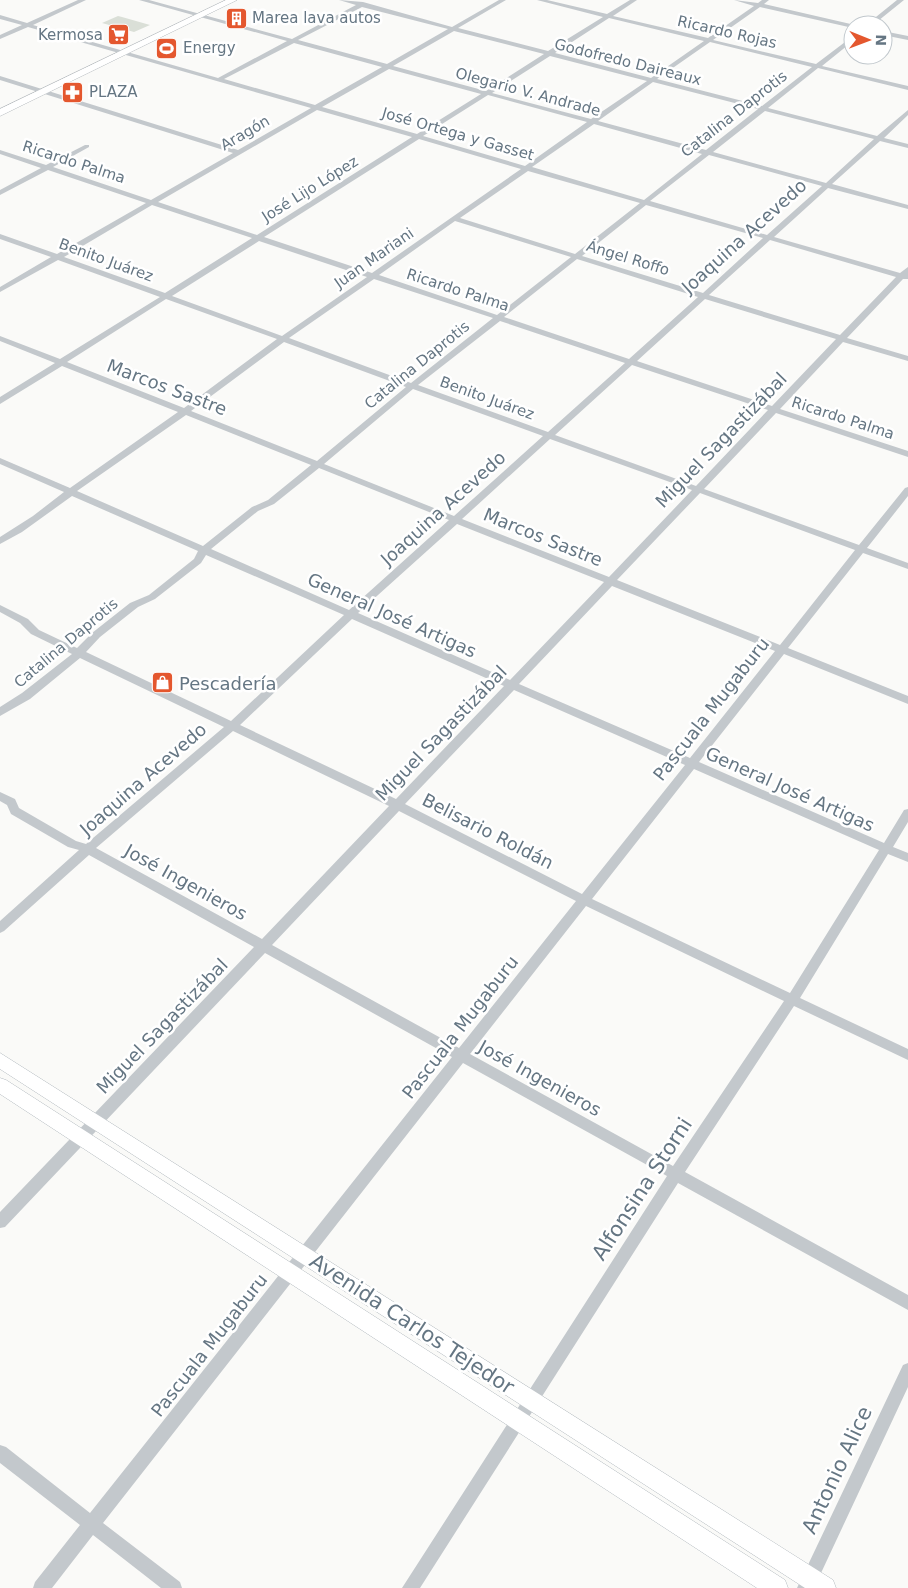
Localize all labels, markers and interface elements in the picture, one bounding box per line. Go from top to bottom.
building icon: Marea lava autos [224,6,248,30]
place label: Marea lava autos [252,9,381,27]
street label: Ricardo Rojas [676,12,779,52]
north arrow [843,15,893,65]
supermarket icon: Kermosa [107,23,131,47]
place label: Kermosa [38,26,103,44]
text: N [873,34,889,46]
street label: Godofredo Daireaux [553,35,703,89]
sports icon: Energy [155,36,179,60]
place label: Energy [183,39,236,57]
street label: Olegario V. Andrade [453,64,603,120]
street label: Catalina Daprotis [677,67,791,161]
pharmacy icon: PLAZA [61,80,85,104]
place label: PLAZA [89,83,138,101]
street label: José Ortega y Gasset [379,103,536,164]
street label: Aragón [217,112,273,154]
street label: Ricardo Palma [20,137,128,187]
street label: José Lijo López [258,152,361,226]
street label: Joaquina Acevedo [677,175,811,298]
street label: Juan Mariani [330,224,417,293]
street label: Benito Juárez [56,235,156,285]
street label: Ángel Roffo [584,236,672,279]
street label: Ricardo Palma [404,265,512,315]
street label: Catalina Daprotis [361,317,473,413]
street label: Marcos Sastre [104,355,230,419]
street label: Miguel Sagastizábal [651,368,791,512]
street label: Benito Juárez [437,373,537,423]
street label: Ricardo Palma [789,393,897,443]
street label: Joaquina Acevedo [376,447,510,570]
street label: Marcos Sastre [480,504,606,570]
street label: General José Artigas [304,568,480,662]
street label: Catalina Daprotis [11,594,122,692]
street label: Pascuala Mugaburu [649,633,773,785]
street label: Miguel Sagastizábal [371,661,511,805]
shop icon: Pescadería [151,671,175,695]
place label: Pescadería [179,673,277,694]
street label: Joaquina Acevedo [75,718,210,840]
street label: General José Artigas [702,742,878,836]
street label: Belisario Roldán [419,789,557,873]
street label: José Ingenieros [120,839,251,924]
street label: Pascuala Mugaburu [398,951,522,1103]
street label: Miguel Sagastizábal [92,954,232,1098]
street label: José Ingenieros [474,1035,605,1120]
street label: Alfonsina Storni [587,1113,697,1265]
street label: Avenida Carlos Tejedor [305,1249,519,1399]
street label: Pascuala Mugaburu [147,1269,271,1421]
street label: Antonio Alice [797,1402,877,1538]

